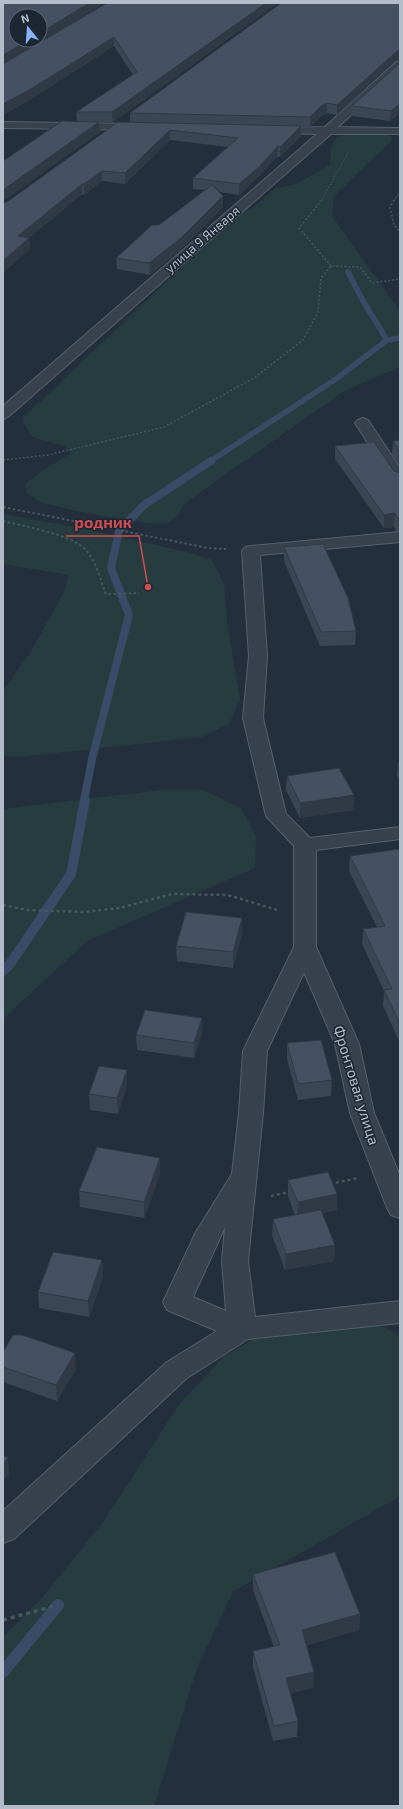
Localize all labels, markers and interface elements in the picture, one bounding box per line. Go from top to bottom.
north arrow [8,8,48,48]
text: N [19,11,31,25]
street label: улица 9 Января [161,202,243,276]
callout: родник [66,508,139,536]
text: родник [74,512,132,531]
street label: Фронтовая улица [329,1023,384,1147]

